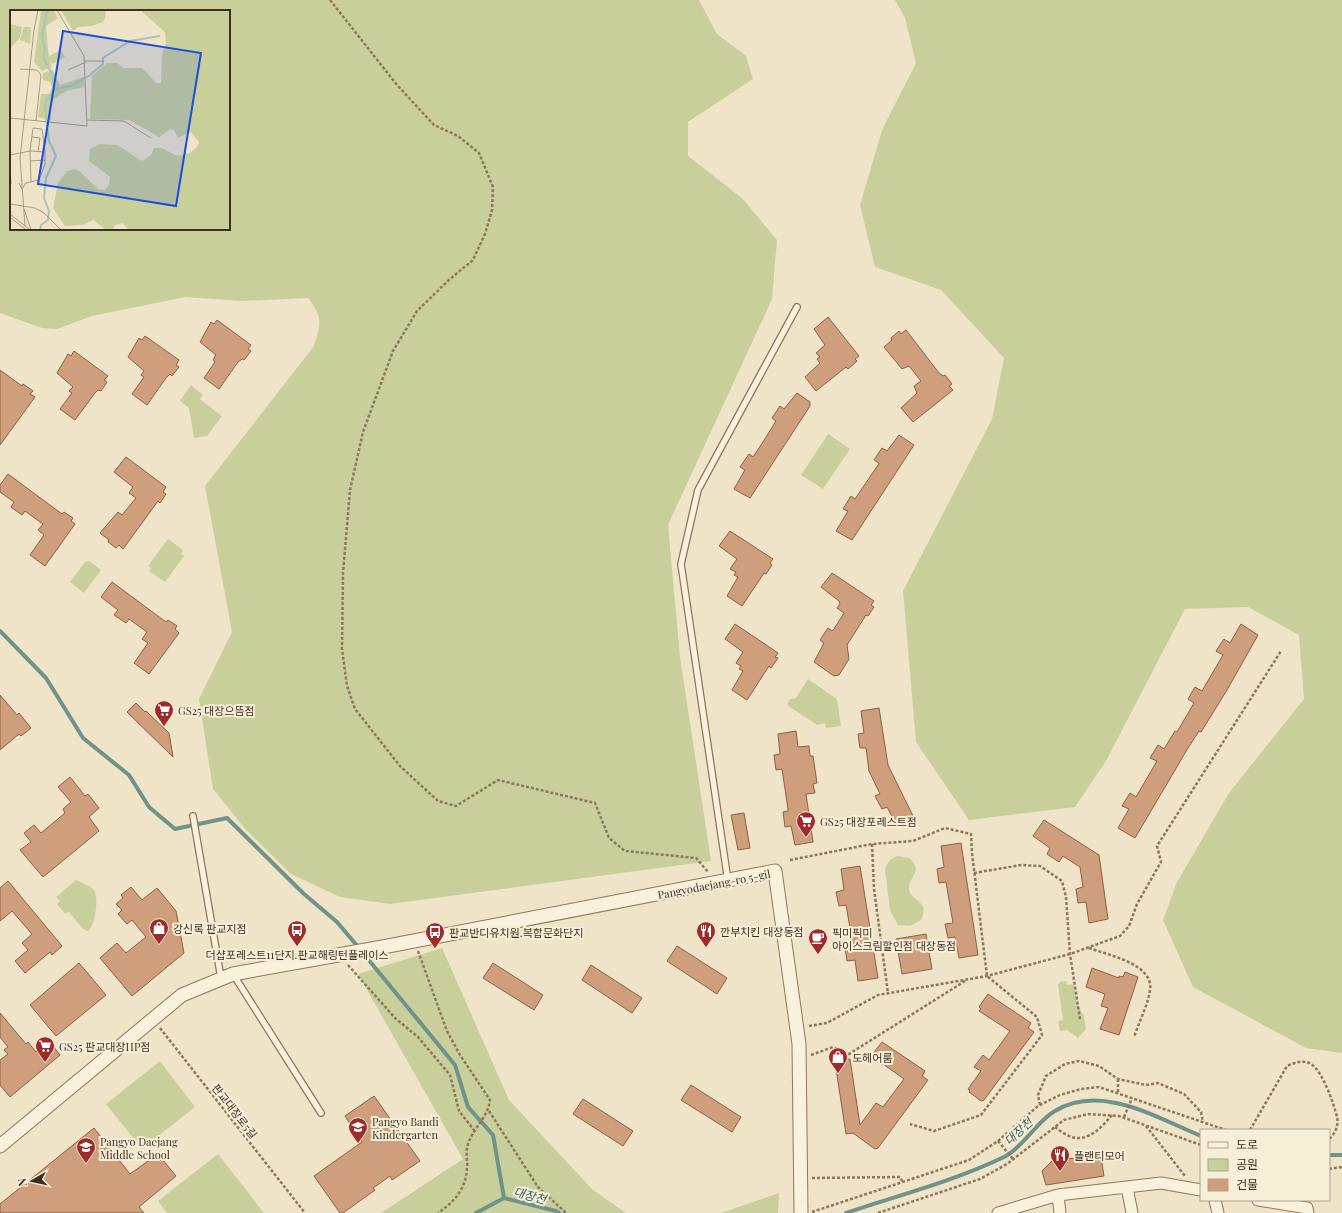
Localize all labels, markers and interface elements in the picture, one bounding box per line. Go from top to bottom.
inset map [10,10,230,230]
supermarket icon: GS25 대장으뜸점 [153,699,175,727]
place label: GS25 대장으뜸점 [178,703,255,718]
supermarket icon: GS25 대장포레스트점 [795,810,817,838]
place label: GS25 대장포레스트점 [820,814,917,829]
street label: Pangyodaejang-ro 5-gil [656,866,772,902]
shop icon: 강신록 판교지점 [148,917,170,945]
bus stop icon: 더샵포레스트11단지.판교해링턴플레이스 [286,919,308,947]
restaurant icon: 깐부치킨 대장동점 [695,920,717,948]
place label: 강신록 판교지점 [173,921,247,936]
bus stop icon: 판교반디유치원.복합문화단지 [424,921,446,949]
place label: 깐부치킨 대장동점 [720,924,804,939]
place label: 판교반디유치원.복합문화단지 [449,925,583,940]
place label: 픽미픽미 아이스크림할인점 대장동점 [832,925,956,953]
cafe icon: 픽미픽미 아이스크림할인점 대장동점 [807,927,829,955]
place label: 더샵포레스트11단지.판교해링턴플레이스 [206,947,388,962]
supermarket icon: GS25 판교대장HP점 [34,1035,56,1063]
place label: GS25 판교대장HP점 [59,1039,150,1054]
shop icon: 도헤어룸 [827,1046,849,1074]
place label: 도헤어룸 [852,1050,892,1065]
street label: 판교대장로5길 [209,1081,261,1141]
water label: 대장천 [1000,1113,1037,1148]
place label: Pangyo Bandi Kindergarten [372,1114,439,1142]
school or university icon: Pangyo Bandi Kindergarten [347,1116,369,1144]
legend [1200,1129,1330,1201]
place label: Pangyo Daejang Middle School [100,1134,178,1162]
school or university icon: Pangyo Daejang Middle School [75,1136,97,1164]
text: 도로 [1236,1136,1258,1152]
restaurant icon: 플랜티모어 [1049,1144,1071,1172]
place label: 플랜티모어 [1074,1148,1125,1163]
text: 공원 [1236,1156,1258,1172]
north arrow [12,1161,52,1201]
text: 건물 [1236,1176,1258,1192]
text: N [14,1177,30,1188]
water label: 대장천 [512,1183,550,1208]

